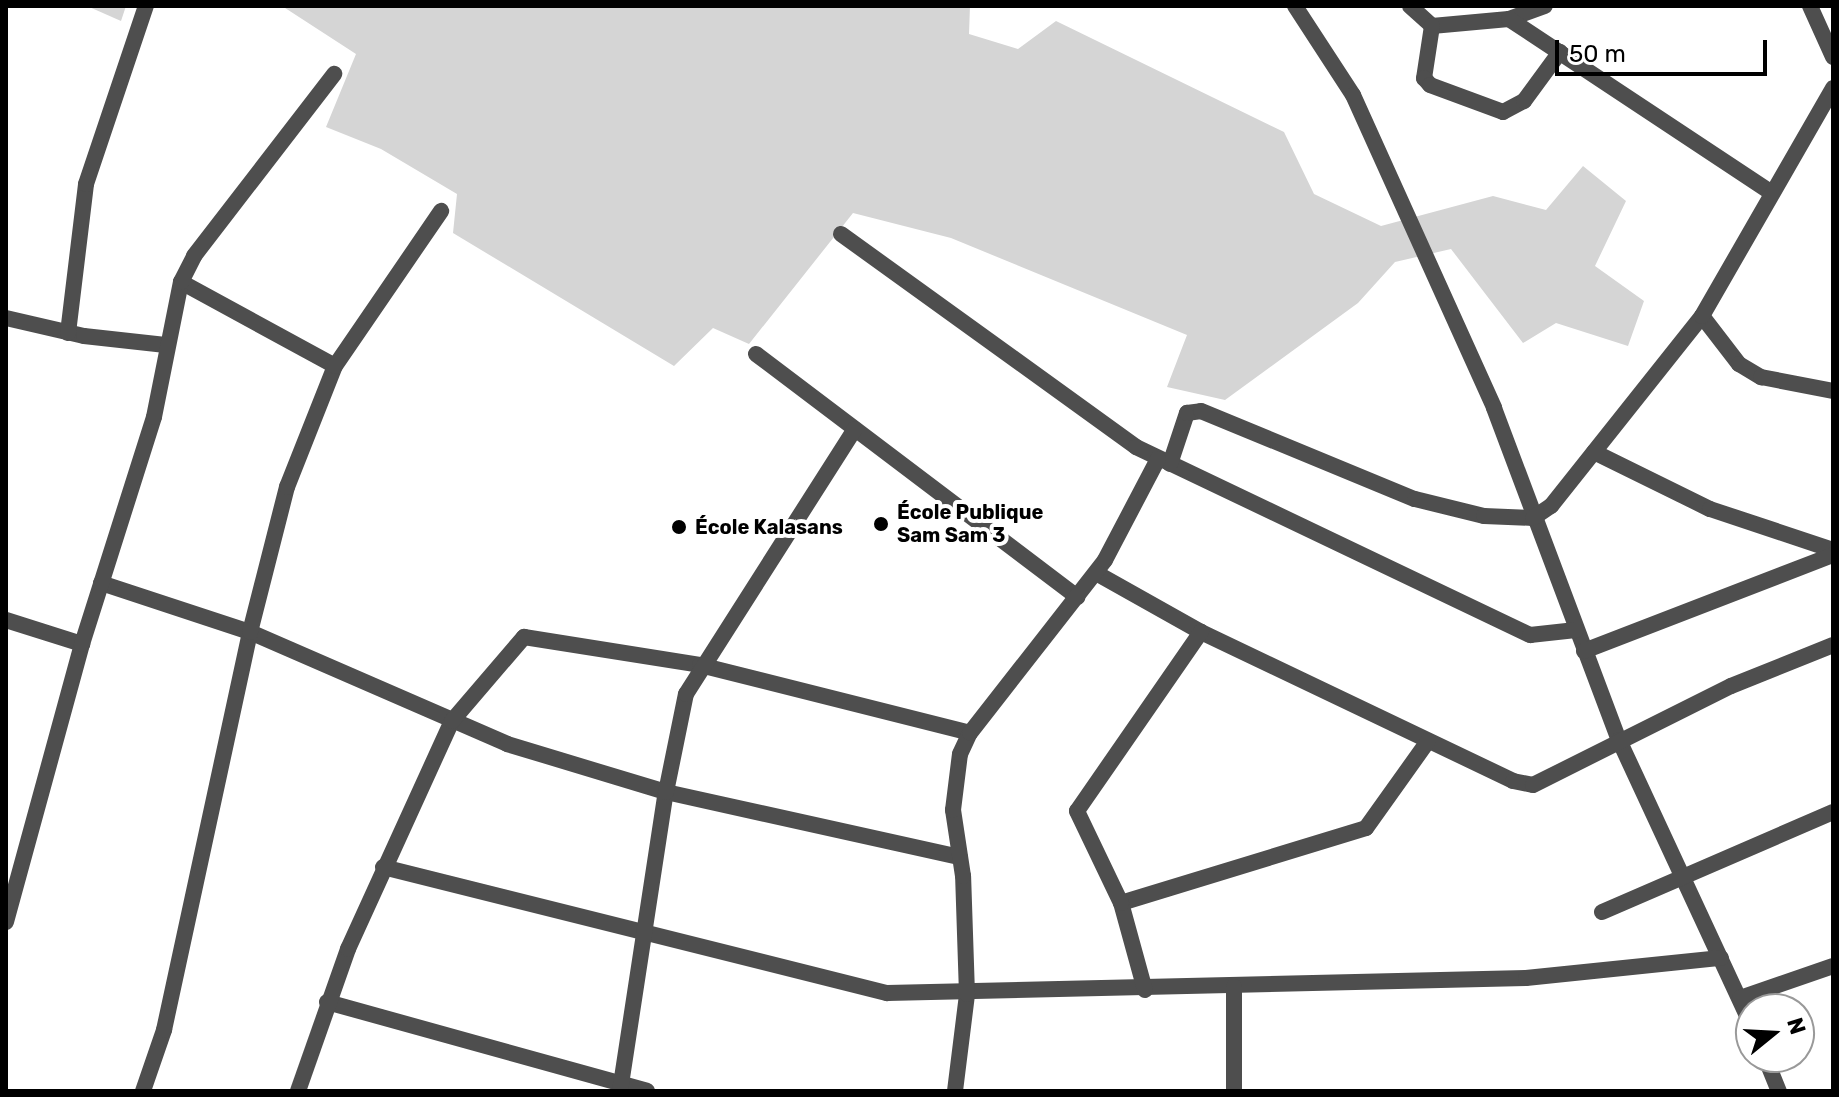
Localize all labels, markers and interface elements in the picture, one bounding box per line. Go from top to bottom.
scale bar [1559,24,1771,74]
text: 50 m [1569,40,1626,68]
place label: École Publique Sam Sam 3 [897,500,1043,547]
place label: École Kalasans [695,515,843,539]
marker: École Publique Sam Sam 3 [872,515,890,533]
marker: École Kalasans [670,518,688,536]
north arrow [1735,993,1815,1073]
text: N [1781,1014,1812,1038]

